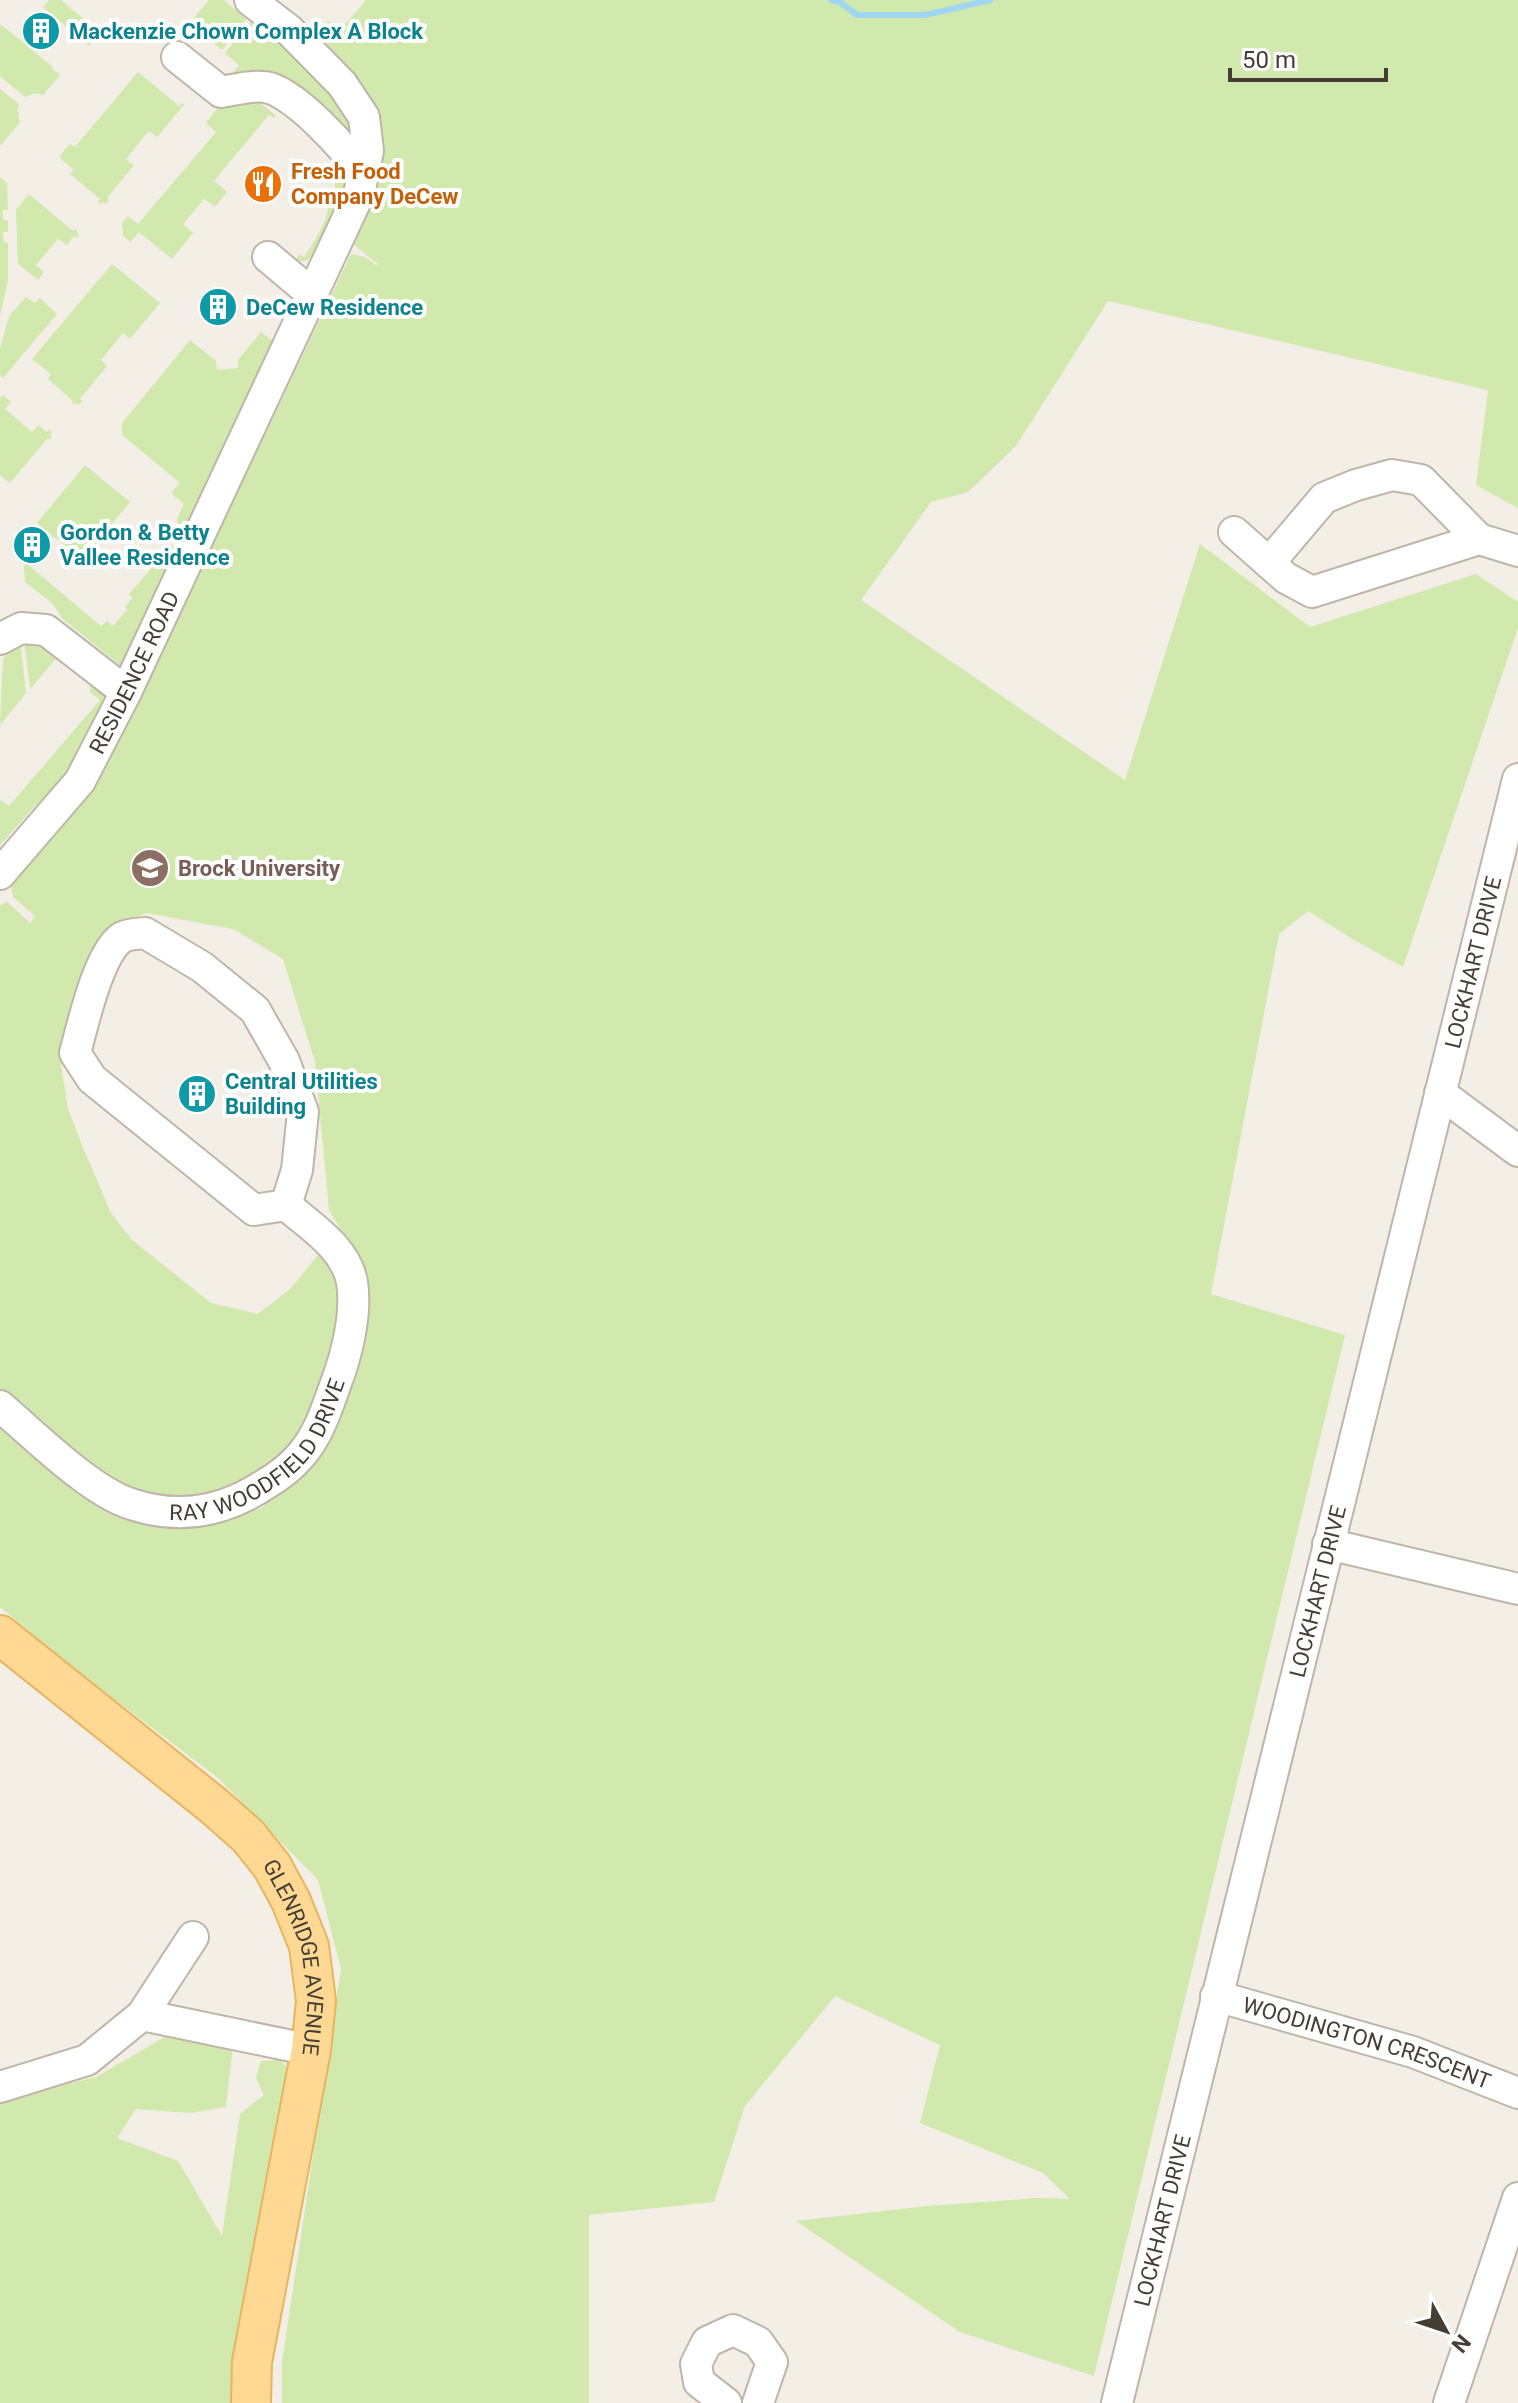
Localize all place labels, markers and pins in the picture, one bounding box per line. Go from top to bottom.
building icon: Mackenzie Chown Complex A Block [20,10,62,52]
place label: Mackenzie Chown Complex A Block [69,19,423,44]
place label: Fresh Food Company DeCew [291,159,459,209]
restaurant icon: Fresh Food Company DeCew [242,163,284,205]
building icon: DeCew Residence [197,286,239,328]
place label: DeCew Residence [246,295,423,320]
place label: Gordon & Betty Vallee Residence [60,520,230,570]
building icon: Gordon & Betty Vallee Residence [11,524,53,566]
school or university icon: Brock University [129,847,171,889]
place label: Brock University [178,856,341,881]
place label: Central Utilities Building [225,1069,378,1119]
building icon: Central Utilities Building [176,1073,218,1115]

